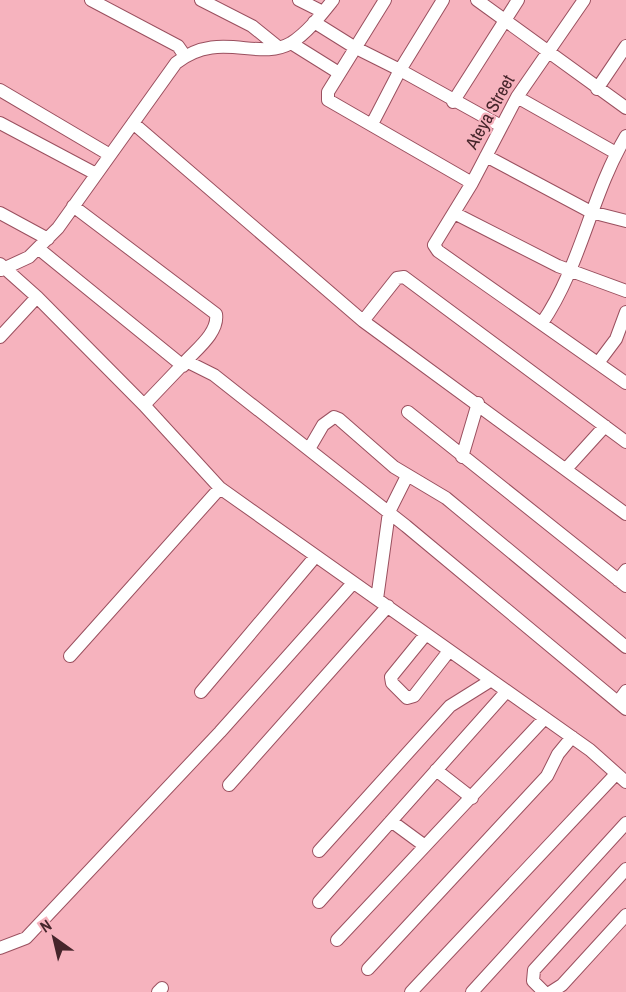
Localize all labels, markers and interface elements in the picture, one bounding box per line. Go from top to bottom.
street label: Ateya Street [458,70,520,154]
north arrow [24,908,84,968]
text: N [36,914,56,937]

